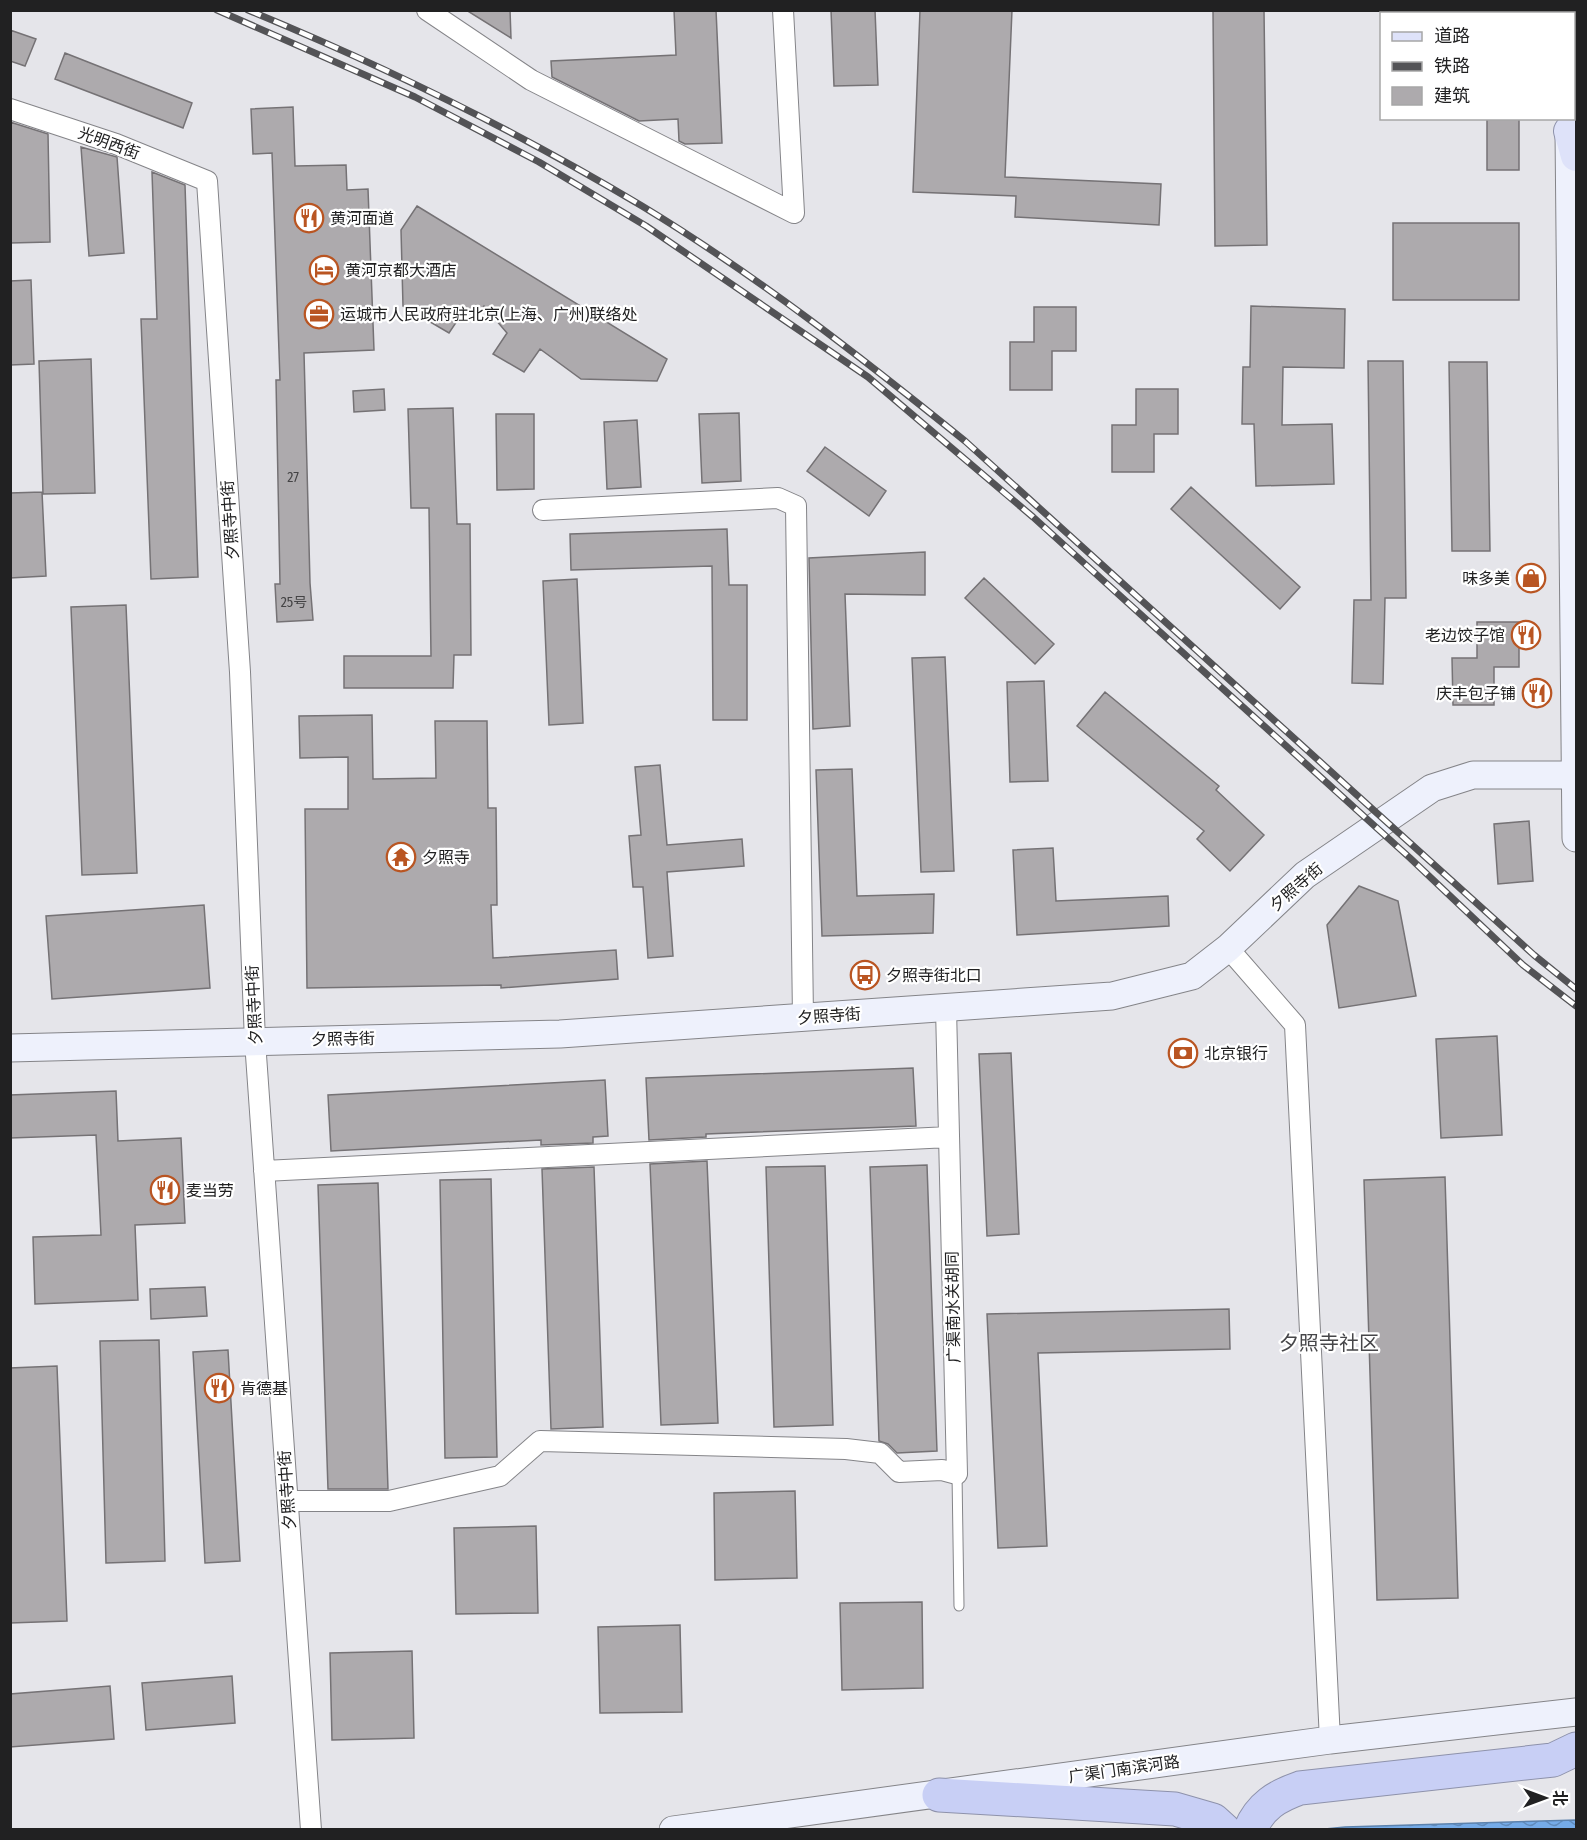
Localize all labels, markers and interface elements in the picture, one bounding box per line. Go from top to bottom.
legend [1380,12,1575,120]
text: 道路 [1434,25,1470,47]
text: 铁路 [1434,55,1470,77]
text: 建筑 [1434,85,1470,107]
street label: 光明西街 [76,123,142,163]
restaurant icon: 黄河面道 [293,202,325,234]
place label: 黄河面道 [330,209,394,228]
hotel icon: 黄河京都大酒店 [308,254,340,286]
place label: 黄河京都大酒店 [345,261,457,280]
office icon: 运城市人民政府驻北京(上海、广州)联络处 [303,298,335,330]
place label: 运城市人民政府驻北京(上海、广州)联络处 [340,305,637,324]
house number: 27 [287,469,299,486]
street label: 夕照寺中街 [218,479,242,561]
shop icon: 味多美 [1515,562,1547,594]
place label: 味多美 [1462,569,1510,588]
house number: 25号 [281,594,307,611]
restaurant icon: 老边饺子馆 [1510,619,1542,651]
place label: 老边饺子馆 [1425,626,1505,645]
restaurant icon: 庆丰包子铺 [1521,677,1553,709]
place label: 庆丰包子铺 [1436,684,1516,703]
temple icon: 夕照寺 [385,841,417,873]
place label: 夕照寺 [422,848,470,867]
street label: 夕照寺街 [1266,859,1326,915]
bus stop icon: 夕照寺街北口 [849,959,881,991]
street label: 夕照寺中街 [242,965,266,1045]
place label: 夕照寺街北口 [886,966,982,985]
street label: 夕照寺街 [796,1004,862,1028]
street label: 夕照寺街 [311,1029,375,1049]
bank icon: 北京银行 [1167,1037,1199,1069]
place label: 北京银行 [1204,1044,1268,1063]
restaurant icon: 麦当劳 [149,1174,181,1206]
place label: 麦当劳 [186,1181,234,1200]
street label: 广渠南水关胡同 [943,1251,963,1363]
district label: 夕照寺社区 [1279,1331,1379,1355]
restaurant icon: 肯德基 [203,1372,235,1404]
place label: 肯德基 [240,1379,288,1398]
street label: 夕照寺中街 [275,1449,299,1531]
street label: 广渠门南滨河路 [1067,1752,1181,1786]
north arrow [1515,1768,1575,1828]
text: 北 [1550,1790,1569,1806]

